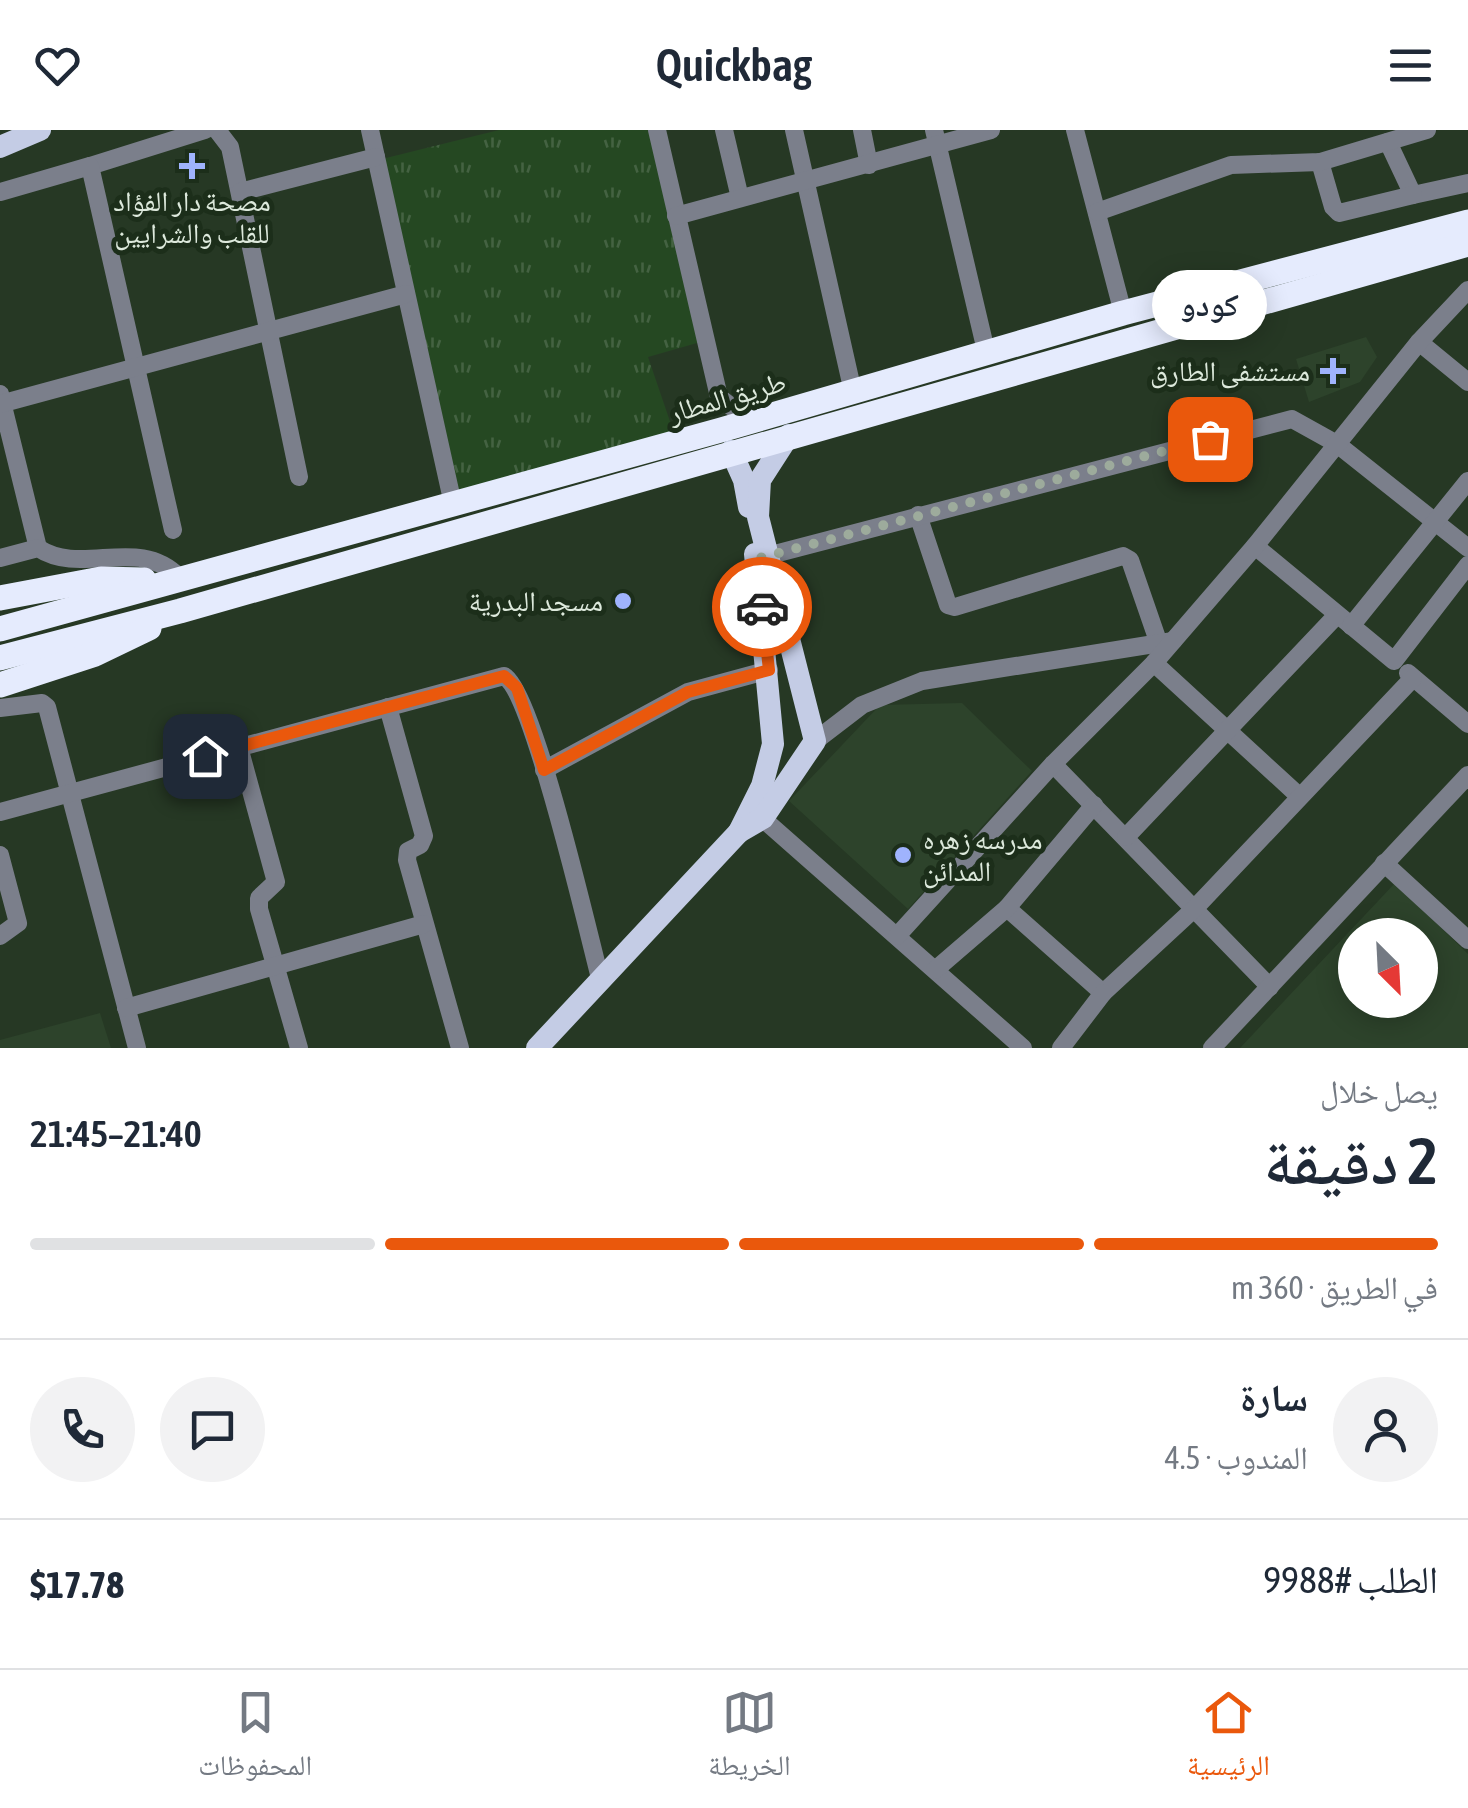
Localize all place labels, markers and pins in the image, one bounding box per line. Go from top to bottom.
marker: مصحة دار الفؤاد للقلب والشرايين [179,153,205,179]
place label: مصحة دار الفؤاد للقلب والشرايين [113,185,271,251]
callout: كودو [1152,269,1268,339]
place label: مستشفى الطارق [1150,355,1310,389]
marker: مستشفى الطارق [1320,358,1346,384]
pin [1168,397,1253,482]
place label: مسجد البدرية [469,585,603,617]
marker: مسجد البدرية [612,590,634,612]
pin [163,714,248,799]
place label: مدرسه زهره المدائن [923,823,1043,889]
marker: مدرسه زهره المدائن [892,844,914,866]

